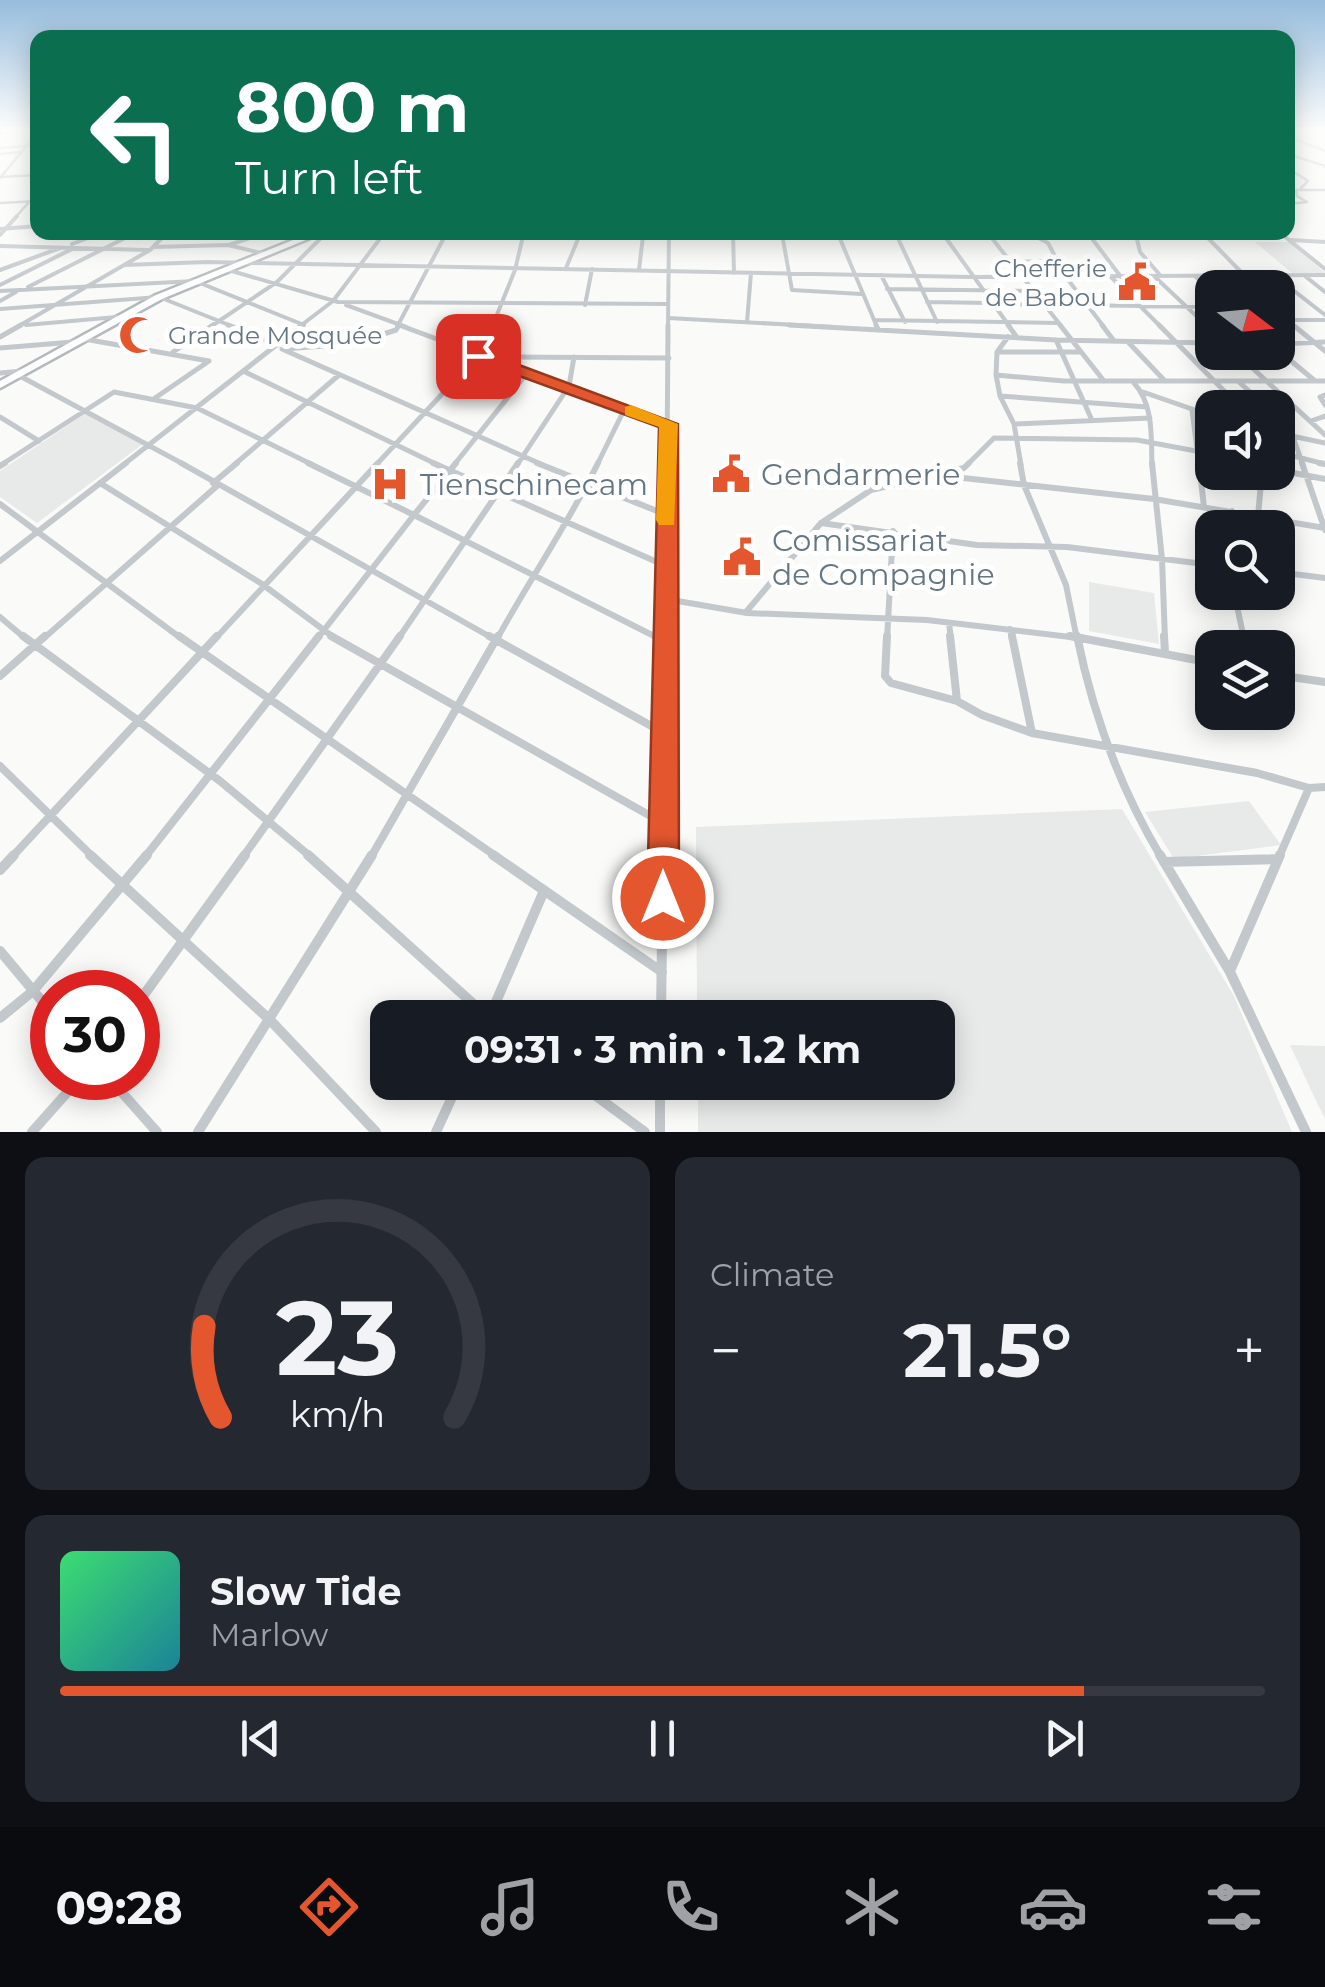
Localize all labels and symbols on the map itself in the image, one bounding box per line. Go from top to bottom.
place label: Chefferie de Babou [985,253,1107,312]
public building icon: Chefferie de Babou [1116,261,1158,303]
north arrow [1195,270,1295,370]
mosque icon: Grande Mosquée [117,314,159,356]
pin [436,314,521,399]
place label: Grande Mosquée [168,320,382,350]
public building icon: Gendarmerie [710,453,752,495]
place label: Gendarmerie [761,456,960,493]
hospital icon: Tienschinecam [369,463,411,505]
place label: Tienschinecam [420,466,648,503]
place label: Comissariat de Compagnie [772,522,995,593]
public building icon: Comissariat de Compagnie [721,536,763,578]
position arrow [611,846,715,950]
speed limit sign: 30 [30,970,160,1100]

